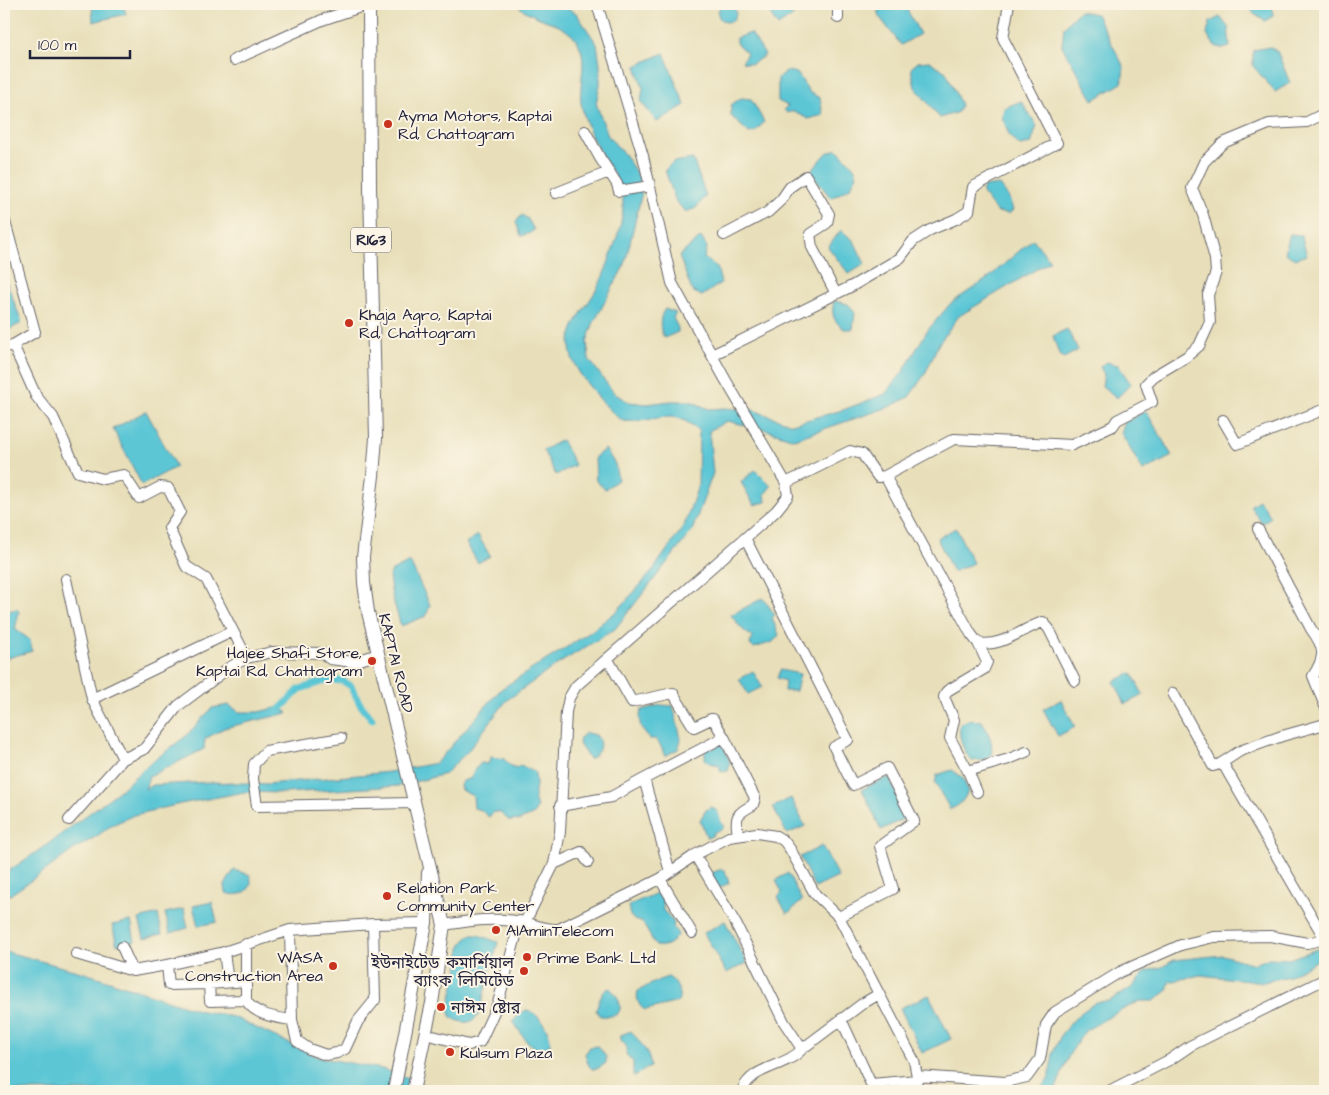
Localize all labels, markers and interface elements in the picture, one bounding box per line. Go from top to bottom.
scale bar [30,28,130,60]
text: 100 m [38,35,77,56]
place label: Ayma Motors, Kaptai Rd, Chattogram [398,105,552,146]
marker: Ayma Motors, Kaptai Rd, Chattogram [382,118,394,130]
road number: R163 [351,228,391,252]
place label: Khaja Agro, Kaptai Rd, Chattogram [359,304,492,345]
marker: Khaja Agro, Kaptai Rd, Chattogram [343,317,355,329]
street label: KAPTAI ROAD [373,611,419,715]
place label: Hajee Shafi Store, Kaptai Rd, Chattogram [196,642,363,683]
marker: Hajee Shafi Store, Kaptai Rd, Chattogram [366,655,378,667]
place label: Relation Park Community Center [397,877,535,918]
marker: Relation Park Community Center [381,890,393,902]
place label: AlAminTelecom [506,920,614,942]
marker: AlAminTelecom [490,924,502,936]
place label: WASA Construction Area [185,947,323,987]
place label: Prime Bank Ltd [537,947,655,969]
marker: Prime Bank Ltd [521,951,533,963]
place label: ইউনাইটেড কমার্শিয়াল ব্যাংক লিমিটেড [370,952,515,992]
marker: WASA Construction Area [327,960,339,972]
marker: ইউনাইটেড কমার্শিয়াল ব্যাংক লিমিটেড [518,965,530,977]
place label: নাঈম ষ্টোর [450,997,521,1019]
marker: নাঈম ষ্টোর [435,1001,447,1013]
place label: Kulsum Plaza [460,1042,552,1064]
marker: Kulsum Plaza [444,1046,456,1058]

